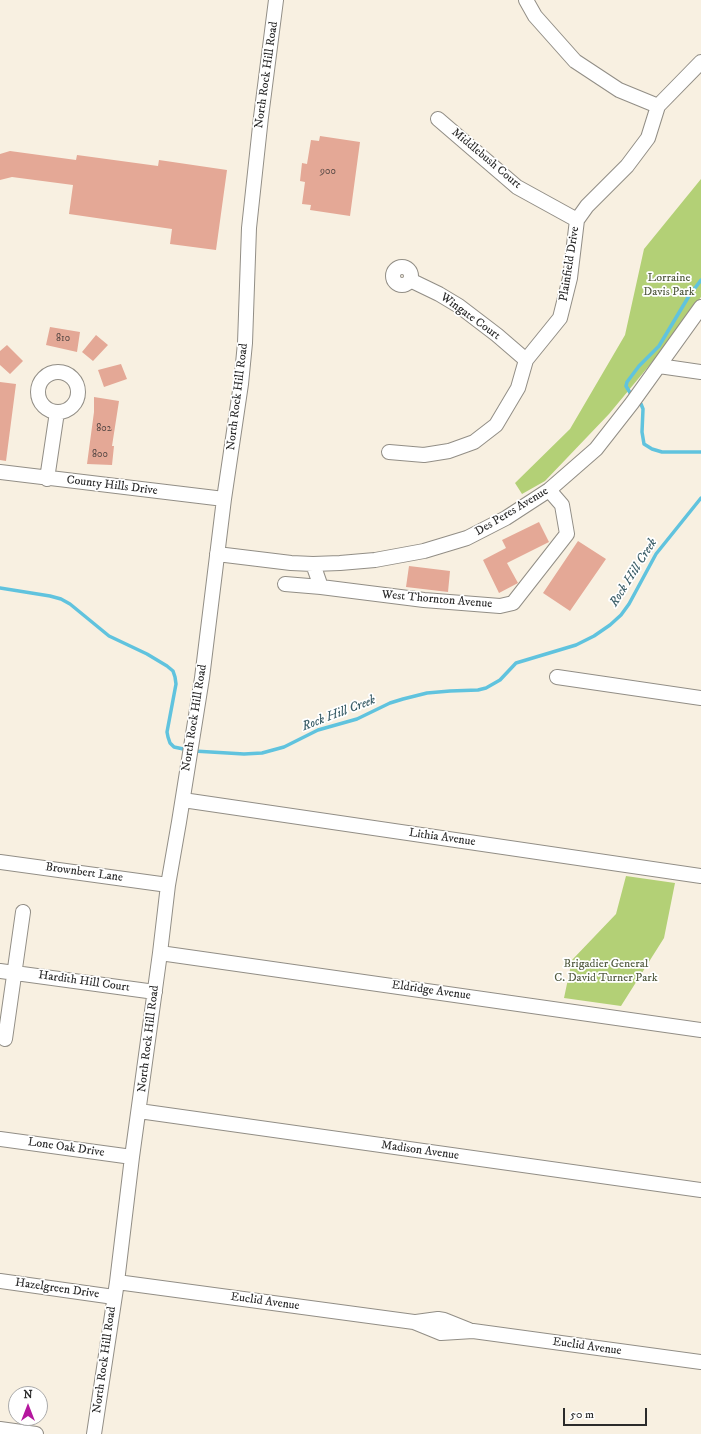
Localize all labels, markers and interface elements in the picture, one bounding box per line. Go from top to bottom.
street label: North Rock Hill Road [252,21,282,129]
street label: Middlebush Court [448,126,524,192]
house number: 900 [320,166,336,178]
street label: Plainfield Drive [557,226,583,302]
park label: Lorraine Davis Park [643,272,695,300]
street label: Wingate Court [437,290,503,344]
house number: 810 [56,333,70,345]
street label: North Rock Hill Road [224,343,252,451]
house number: 802 [96,423,112,435]
house number: 800 [92,449,108,461]
street label: County Hills Drive [66,473,158,499]
street label: Des Peres Avenue [473,484,551,540]
water label: Rock Hill Creek [607,536,661,610]
street label: West Thornton Avenue [381,588,493,612]
street label: North Rock Hill Road [179,664,211,772]
water label: Rock Hill Creek [300,693,378,735]
street label: Lithia Avenue [408,826,476,850]
street label: Brownbert Lane [44,860,124,886]
park label: Brigadier General C. David Turner Park [554,958,658,986]
street label: Hardith Hill Court [37,968,131,996]
street label: Eldridge Avenue [391,978,471,1004]
street label: North Rock Hill Road [135,985,163,1093]
street label: Lone Oak Drive [27,1136,105,1160]
street label: Madison Avenue [380,1138,460,1164]
street label: Hazelgreen Drive [14,1276,100,1302]
street label: Euclid Avenue [230,1290,300,1314]
street label: North Rock Hill Road [90,1306,120,1414]
street label: Euclid Avenue [552,1335,622,1359]
north arrow [8,1386,48,1426]
text: N [23,1388,33,1402]
scale bar [565,1400,649,1426]
text: 50 m [570,1407,594,1422]

